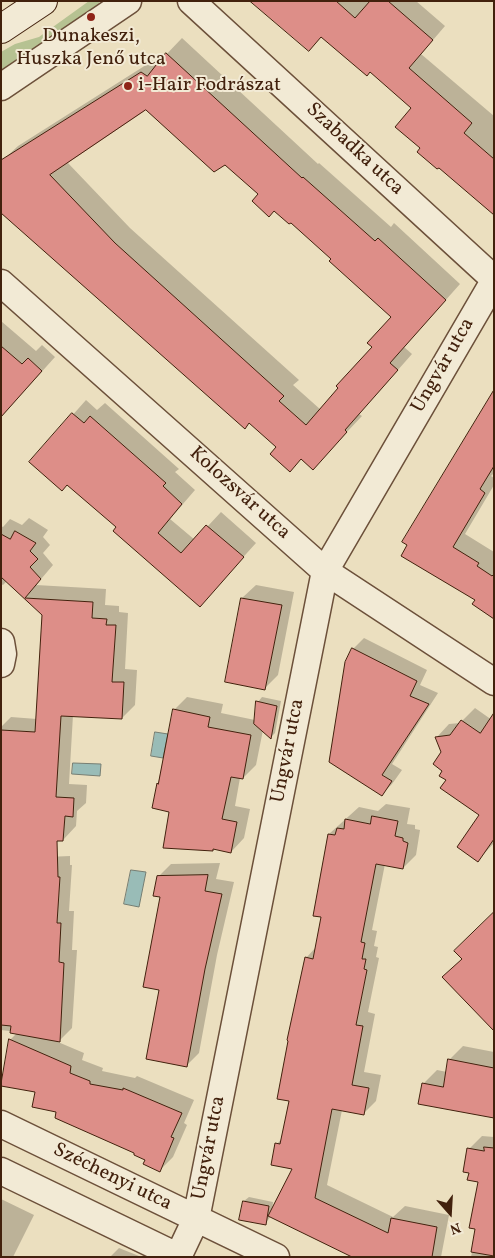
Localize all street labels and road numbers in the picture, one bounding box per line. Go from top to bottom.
street label: Szabadka utca [300,99,408,201]
street label: Ungvár utca [407,314,481,418]
street label: Kolozsvár utca [183,442,295,546]
street label: Ungvár utca [267,697,311,805]
street label: Ungvár utca [188,1094,232,1202]
street label: Széchenyi utca [49,1139,175,1217]

